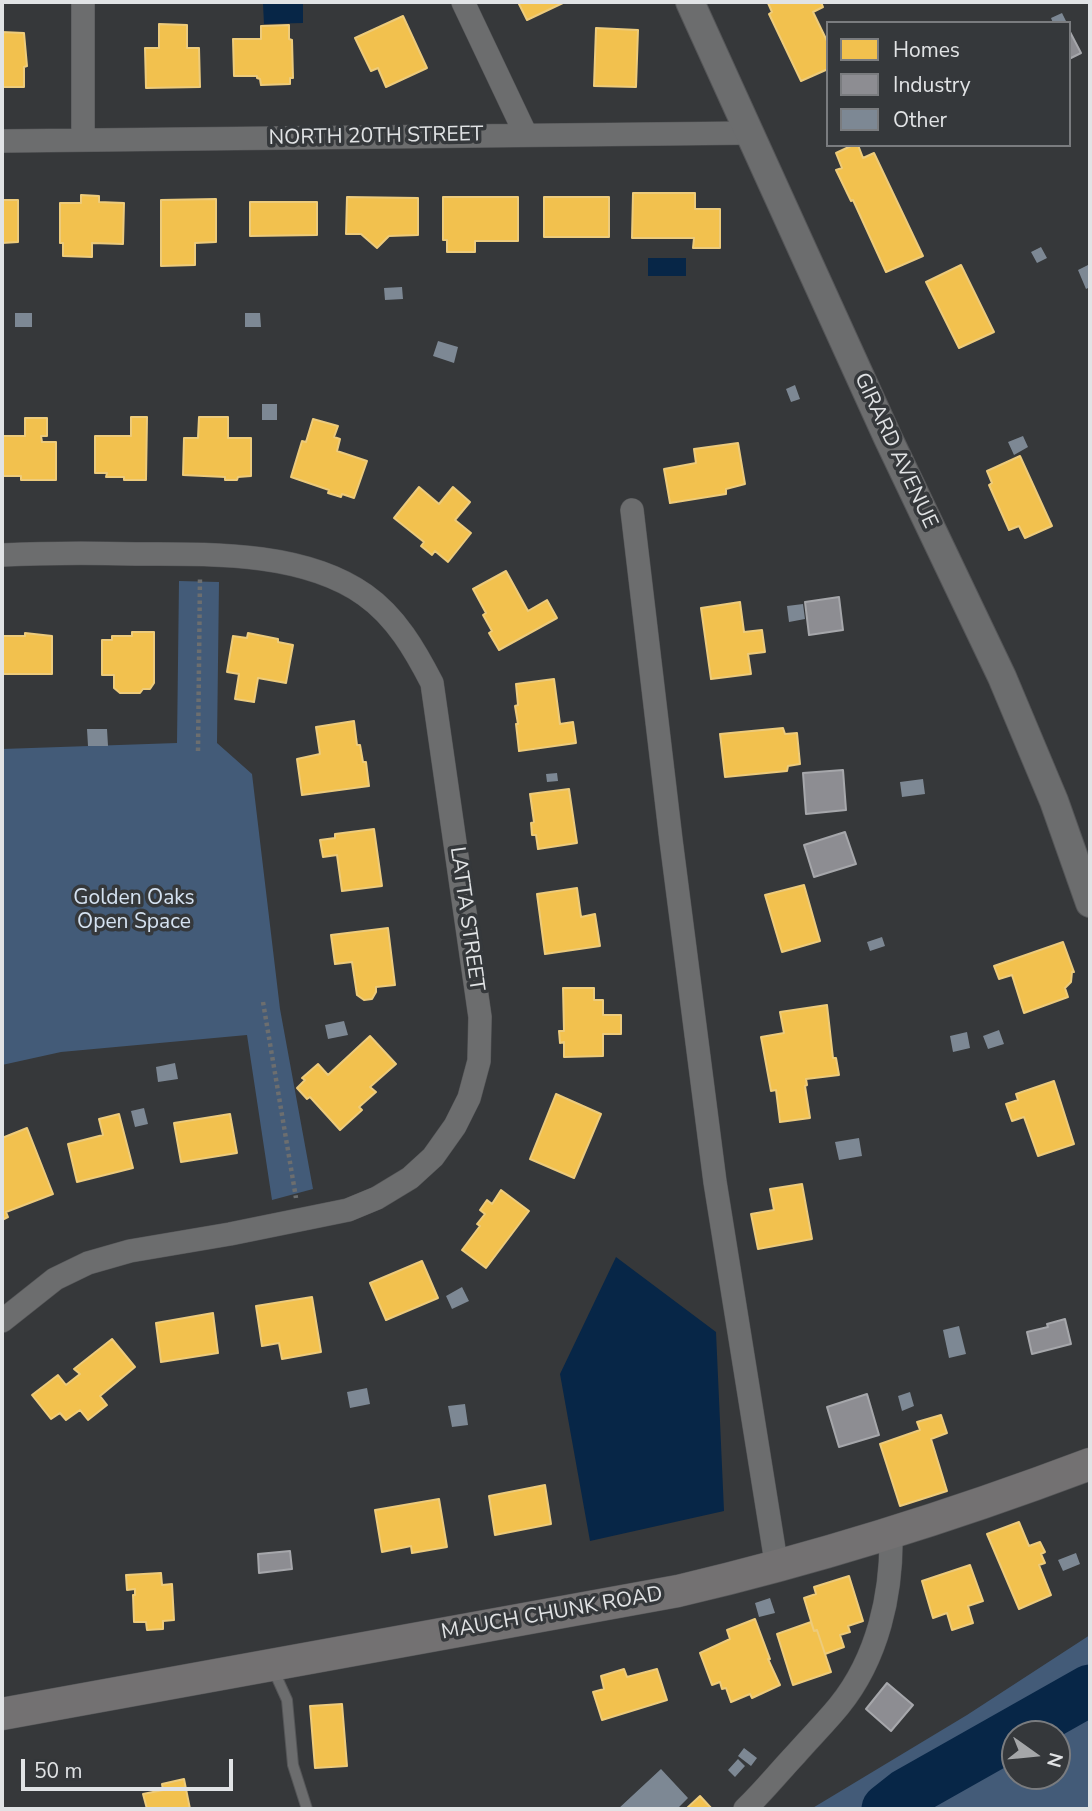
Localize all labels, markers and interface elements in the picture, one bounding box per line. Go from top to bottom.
legend [826,21,1071,147]
text: Homes [893,36,960,64]
text: Industry [893,71,971,99]
text: Other [893,106,947,134]
street label: NORTH 20TH STREET [268,123,484,151]
street label: GIRARD AVENUE [848,369,942,533]
street label: LATTA STREET [443,845,489,993]
park label: Golden Oaks Open Space [73,886,195,936]
street label: MAUCH CHUNK ROAD [439,1582,665,1646]
north arrow [1001,1720,1071,1790]
scale bar [24,1744,236,1788]
text: N [1040,1750,1069,1770]
text: 50 m [34,1757,83,1785]

